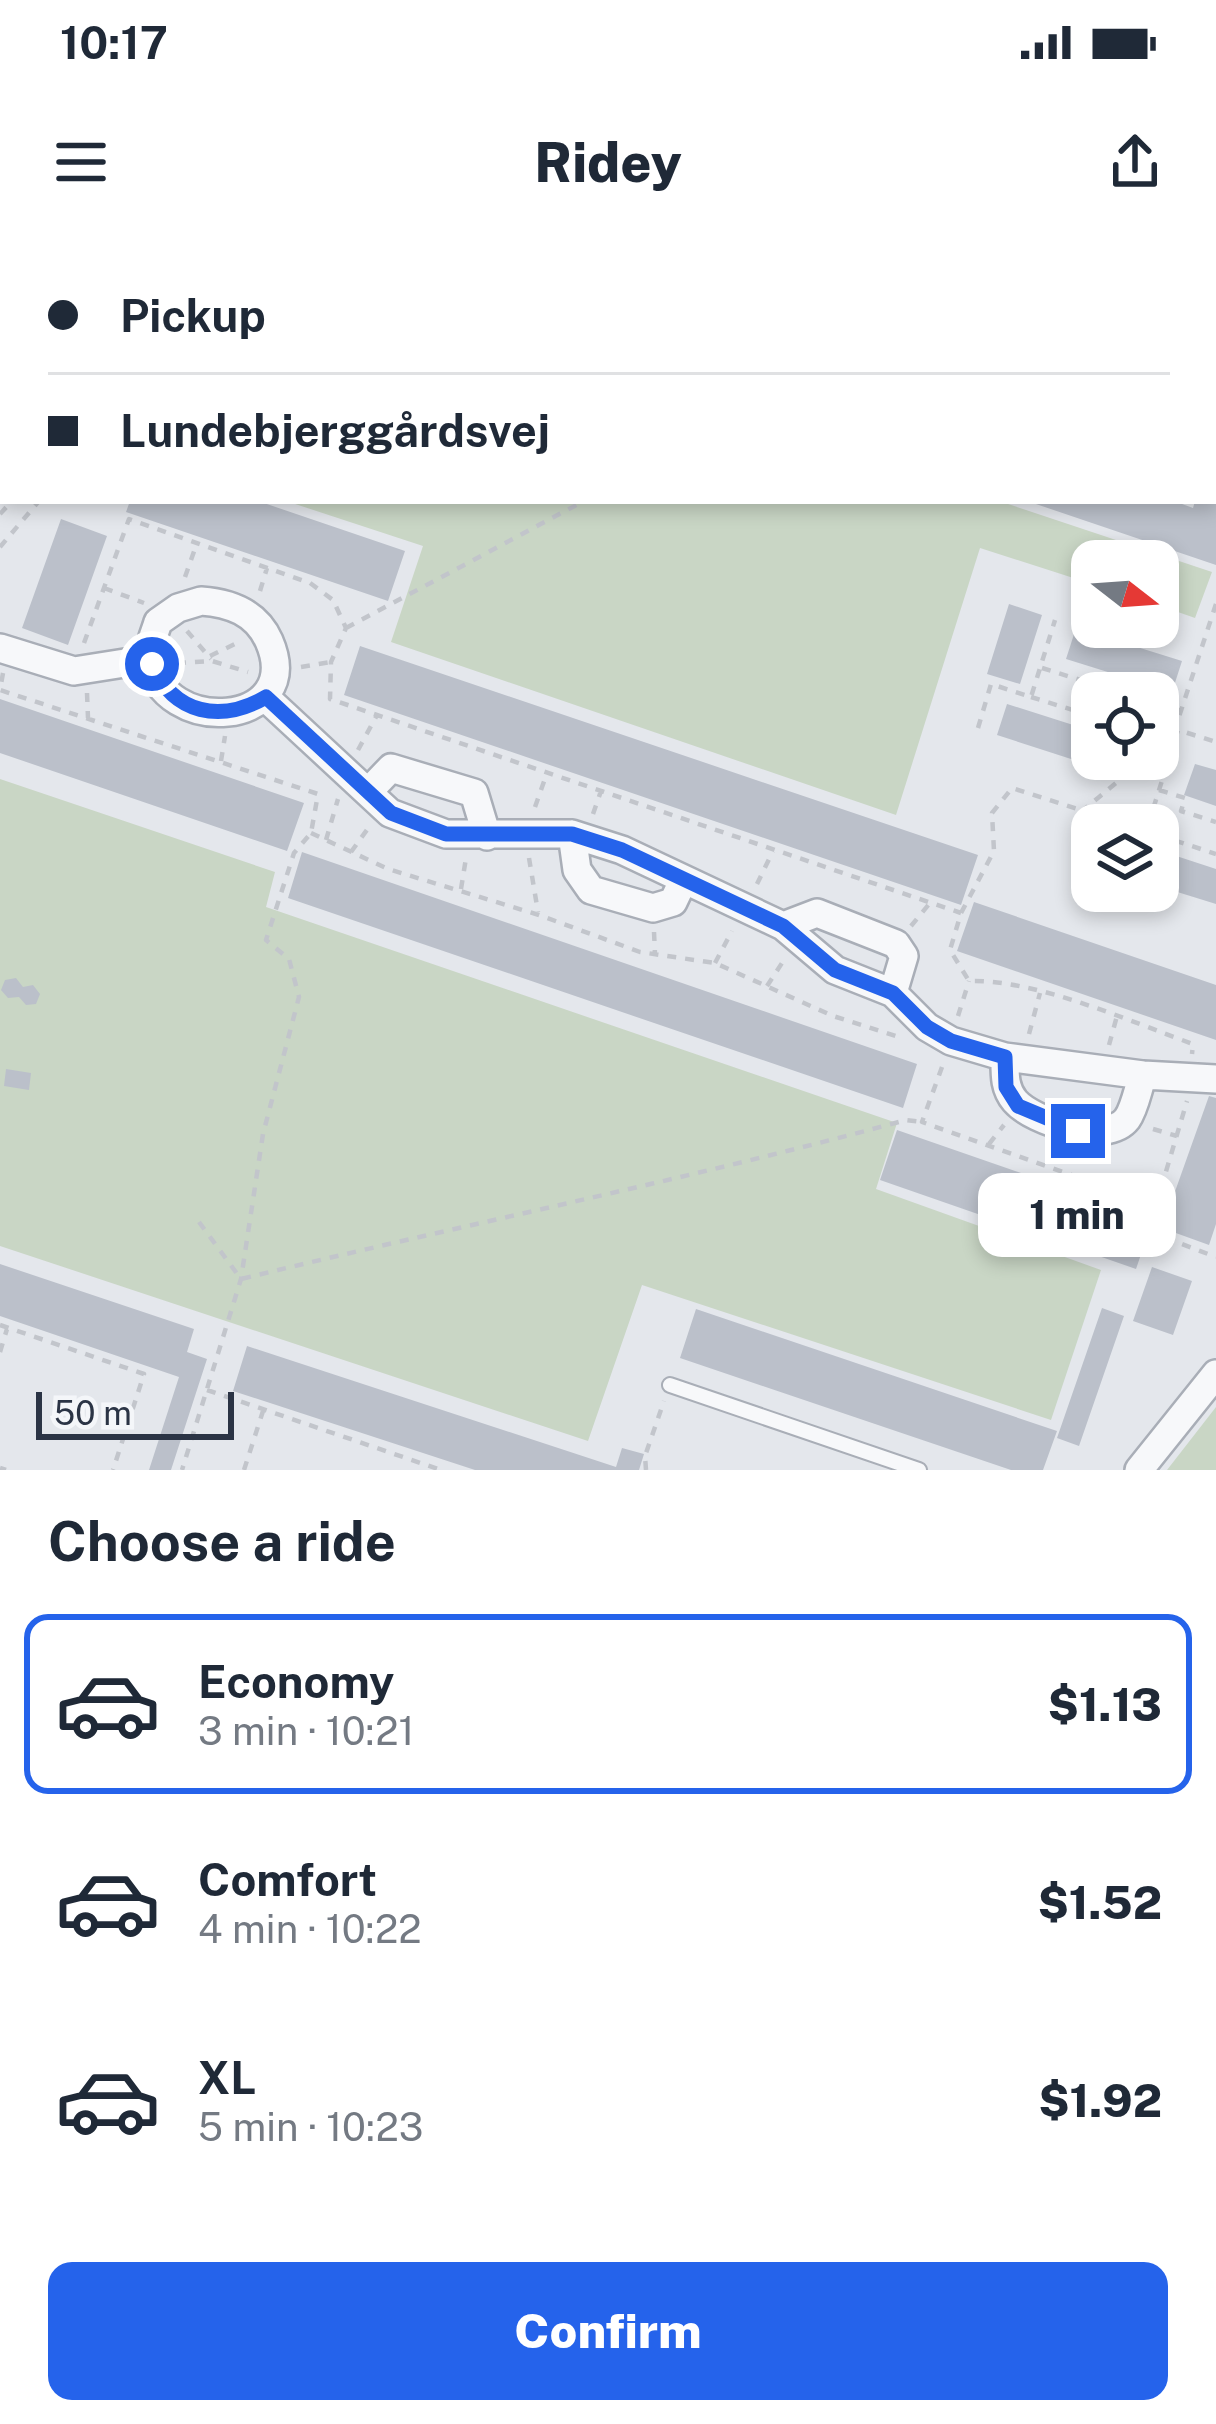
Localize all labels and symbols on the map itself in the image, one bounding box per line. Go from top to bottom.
north arrow [1071,540,1179,648]
route start [125,637,179,691]
route end [1051,1104,1105,1158]
callout: 1 min [979,1173,1177,1257]
scale bar [36,1386,234,1439]

